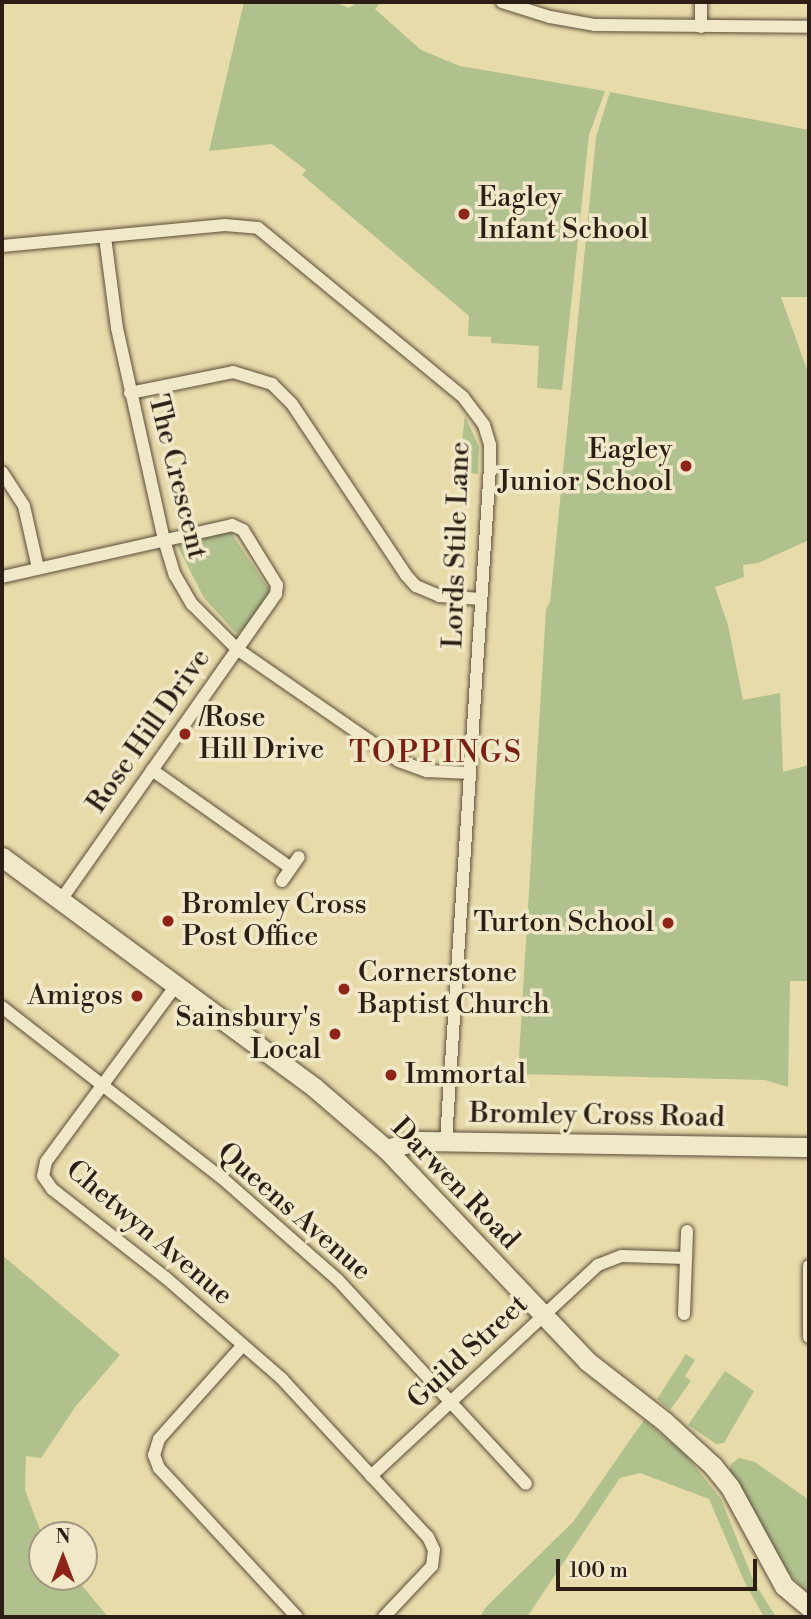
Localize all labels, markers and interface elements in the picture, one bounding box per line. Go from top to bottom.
place label: Eagley Infant School [478,181,648,247]
marker: Eagley Infant School [456,206,472,222]
street label: The Crescent [140,391,214,563]
place label: Eagley Junior School [498,433,672,499]
street label: Lords Stile Lane [437,441,477,649]
marker: Eagley Junior School [678,458,694,474]
street label: Rose Hill Drive [80,643,218,819]
place label: /Rose Hill Drive [199,701,324,767]
marker: /Rose Hill Drive [177,726,193,742]
district label: TOPPINGS [350,735,522,771]
place label: Bromley Cross Post Office [182,888,367,954]
place label: Turton School [474,906,654,940]
marker: Bromley Cross Post Office [160,913,176,929]
marker: Turton School [660,915,676,931]
place label: Cornerstone Baptist Church [358,956,550,1022]
place label: Amigos [28,979,123,1013]
marker: Cornerstone Baptist Church [336,981,352,997]
marker: Amigos [129,988,145,1004]
place label: Sainsbury's Local [175,1001,321,1067]
marker: Sainsbury's Local [327,1026,343,1042]
place label: Immortal [405,1058,526,1092]
marker: Immortal [383,1067,399,1083]
street label: Bromley Cross Road [469,1097,725,1135]
street label: Darwen Road [384,1111,526,1257]
street label: Queens Avenue [210,1136,378,1288]
street label: Chetwyn Avenue [59,1153,239,1313]
street label: Guild Street [401,1288,535,1416]
north arrow [28,1521,98,1591]
text: N [55,1525,71,1549]
scale bar [559,1546,760,1590]
text: 100 m [569,1558,628,1584]

